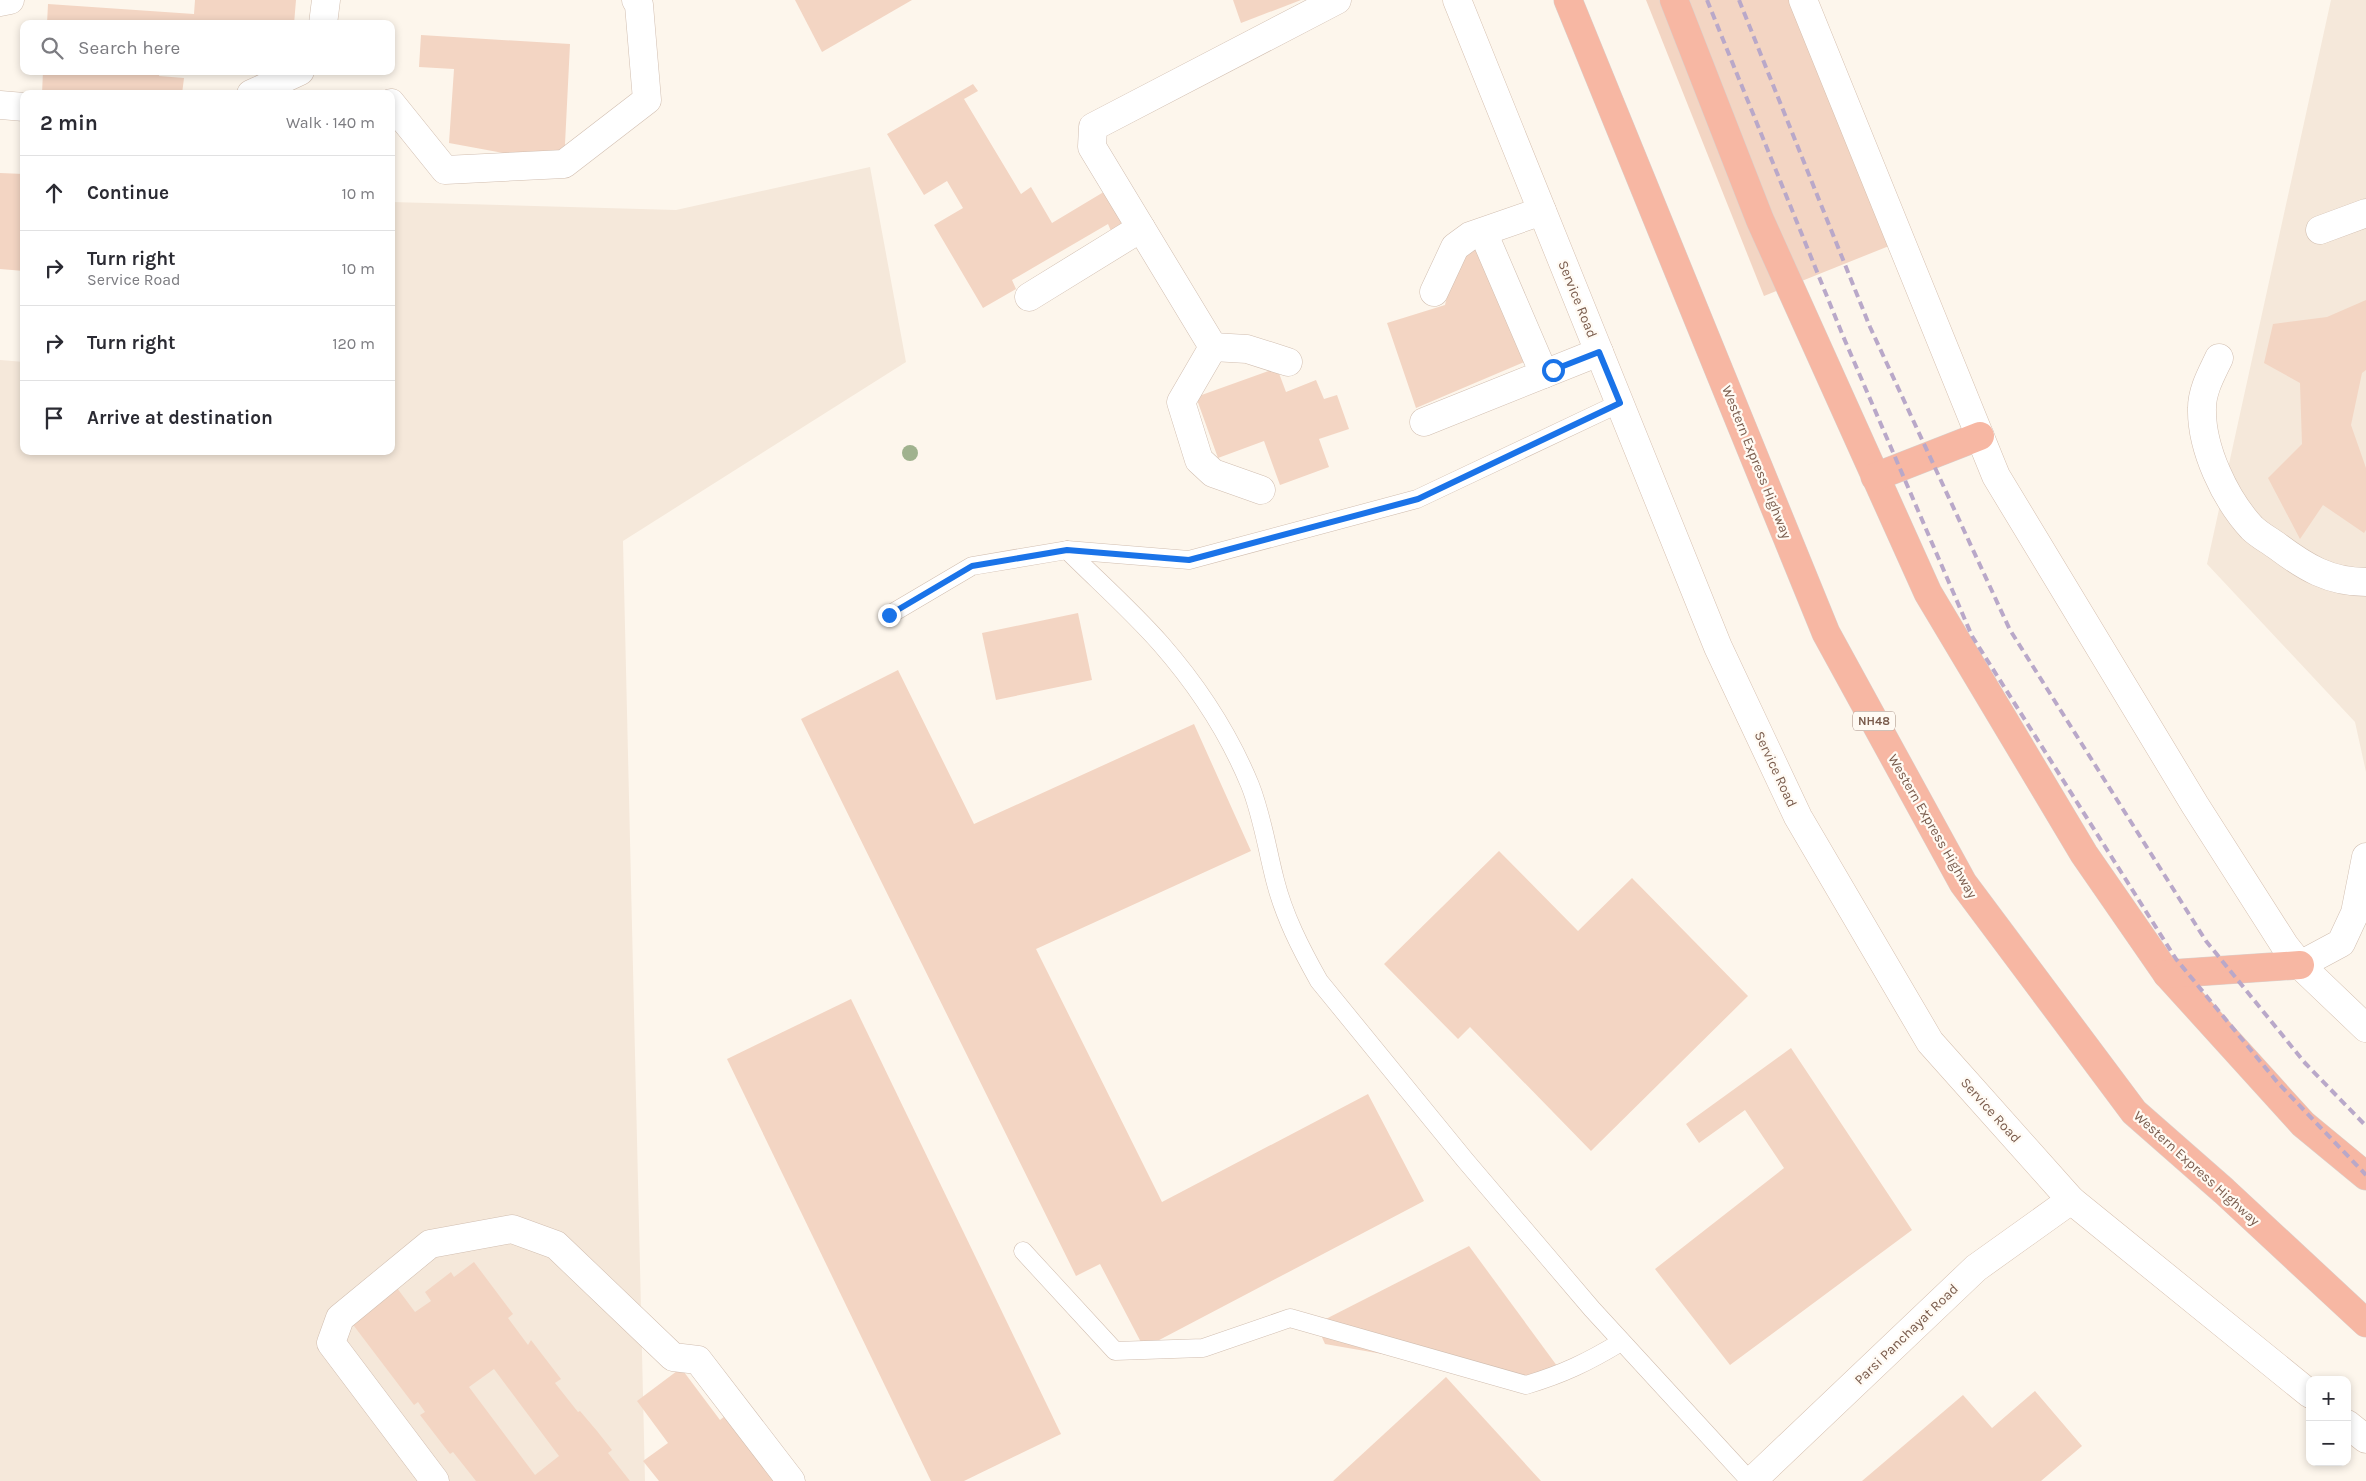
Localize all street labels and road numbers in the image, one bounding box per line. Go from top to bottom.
street label: Service Road [1554,258,1601,340]
street label: Western Express Highway [1718,383,1795,542]
road number: NH48 [1853,711,1895,730]
street label: Service Road [1751,729,1801,810]
street label: Western Express Highway [1884,751,1981,902]
street label: Service Road [1957,1074,2024,1146]
street label: Western Express Highway [2130,1107,2264,1230]
street label: Parsi Panchayat Road [1851,1280,1962,1388]

